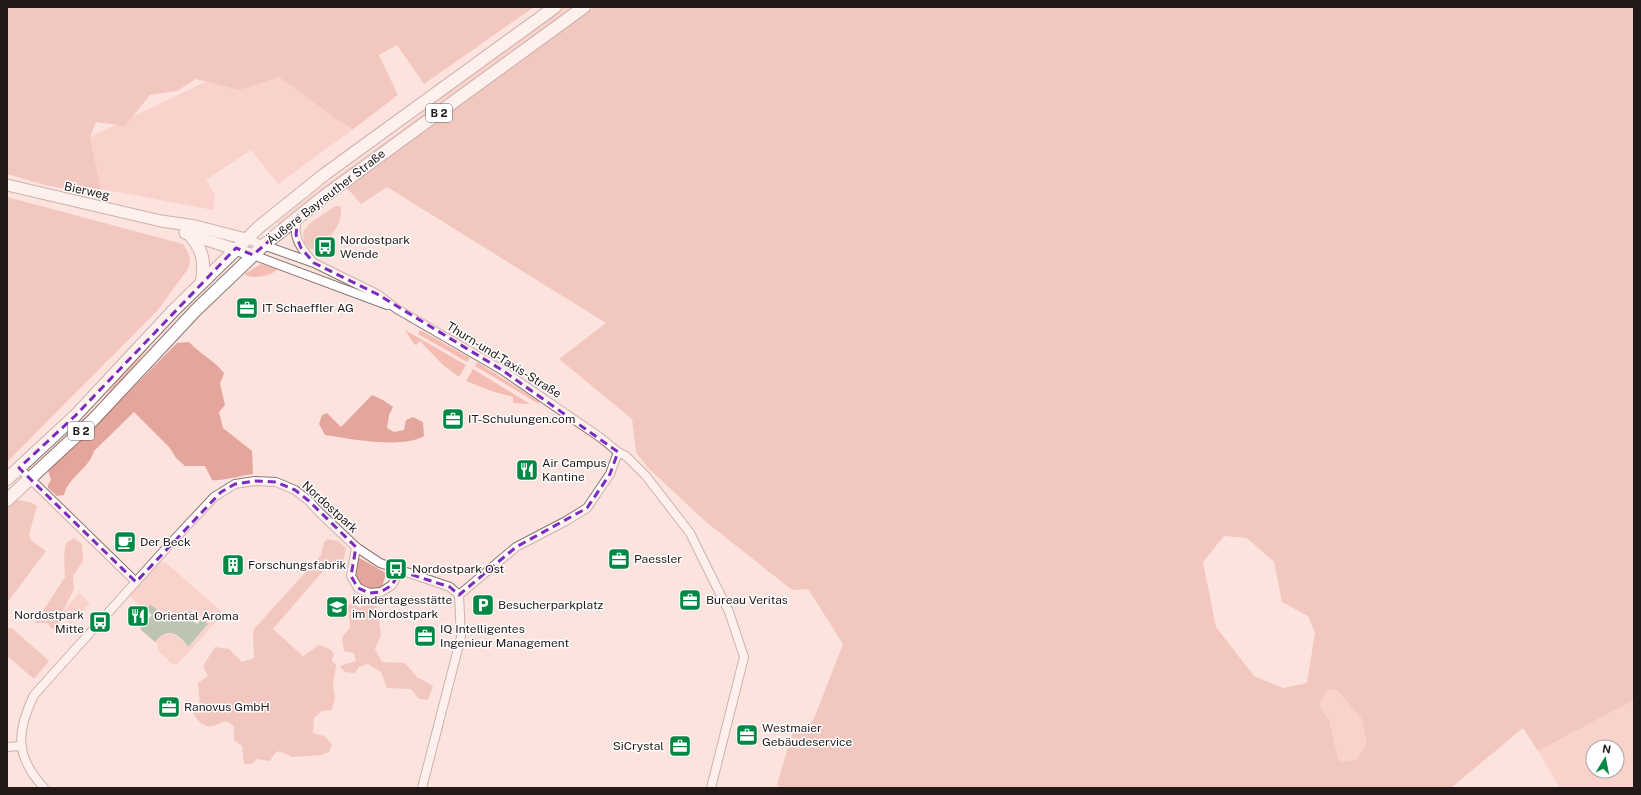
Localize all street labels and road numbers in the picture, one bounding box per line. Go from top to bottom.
road number: B 2 [426,104,452,122]
street label: Äußere Bayreuther Straße [264,146,388,248]
street label: Bierweg [63,179,111,203]
street label: Thurn-und-Taxis-Straße [444,319,564,401]
road number: B 2 [68,422,94,440]
street label: Nordostpark [299,478,361,536]

